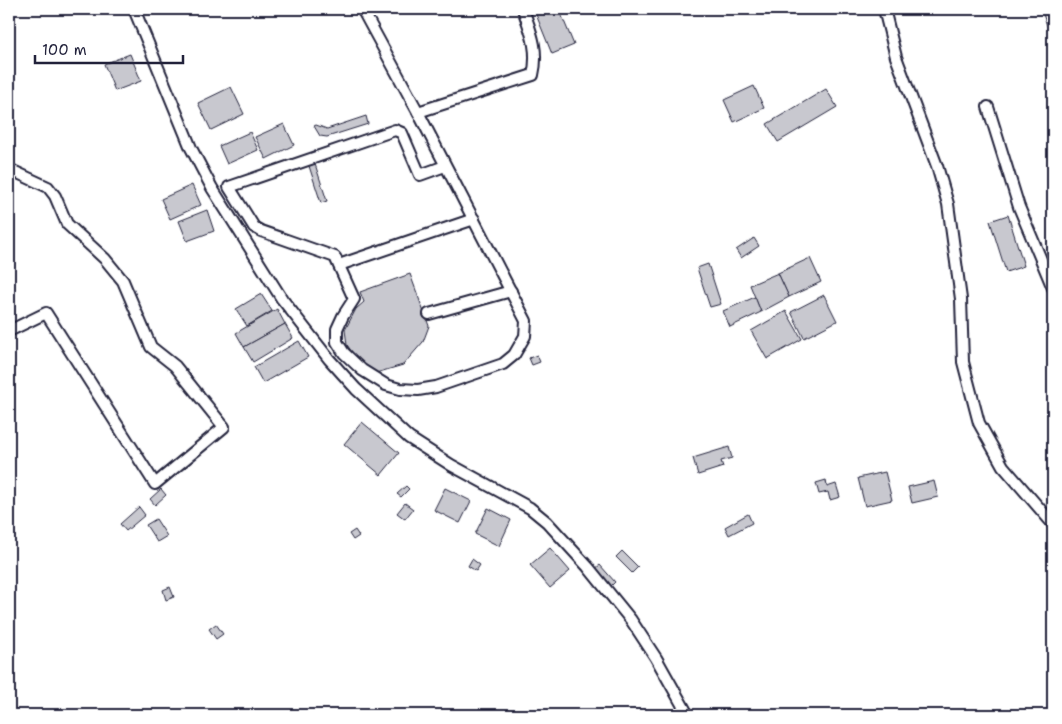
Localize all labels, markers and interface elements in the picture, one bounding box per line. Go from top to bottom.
scale bar [35,32,182,64]
text: 100 m [42,40,87,60]

